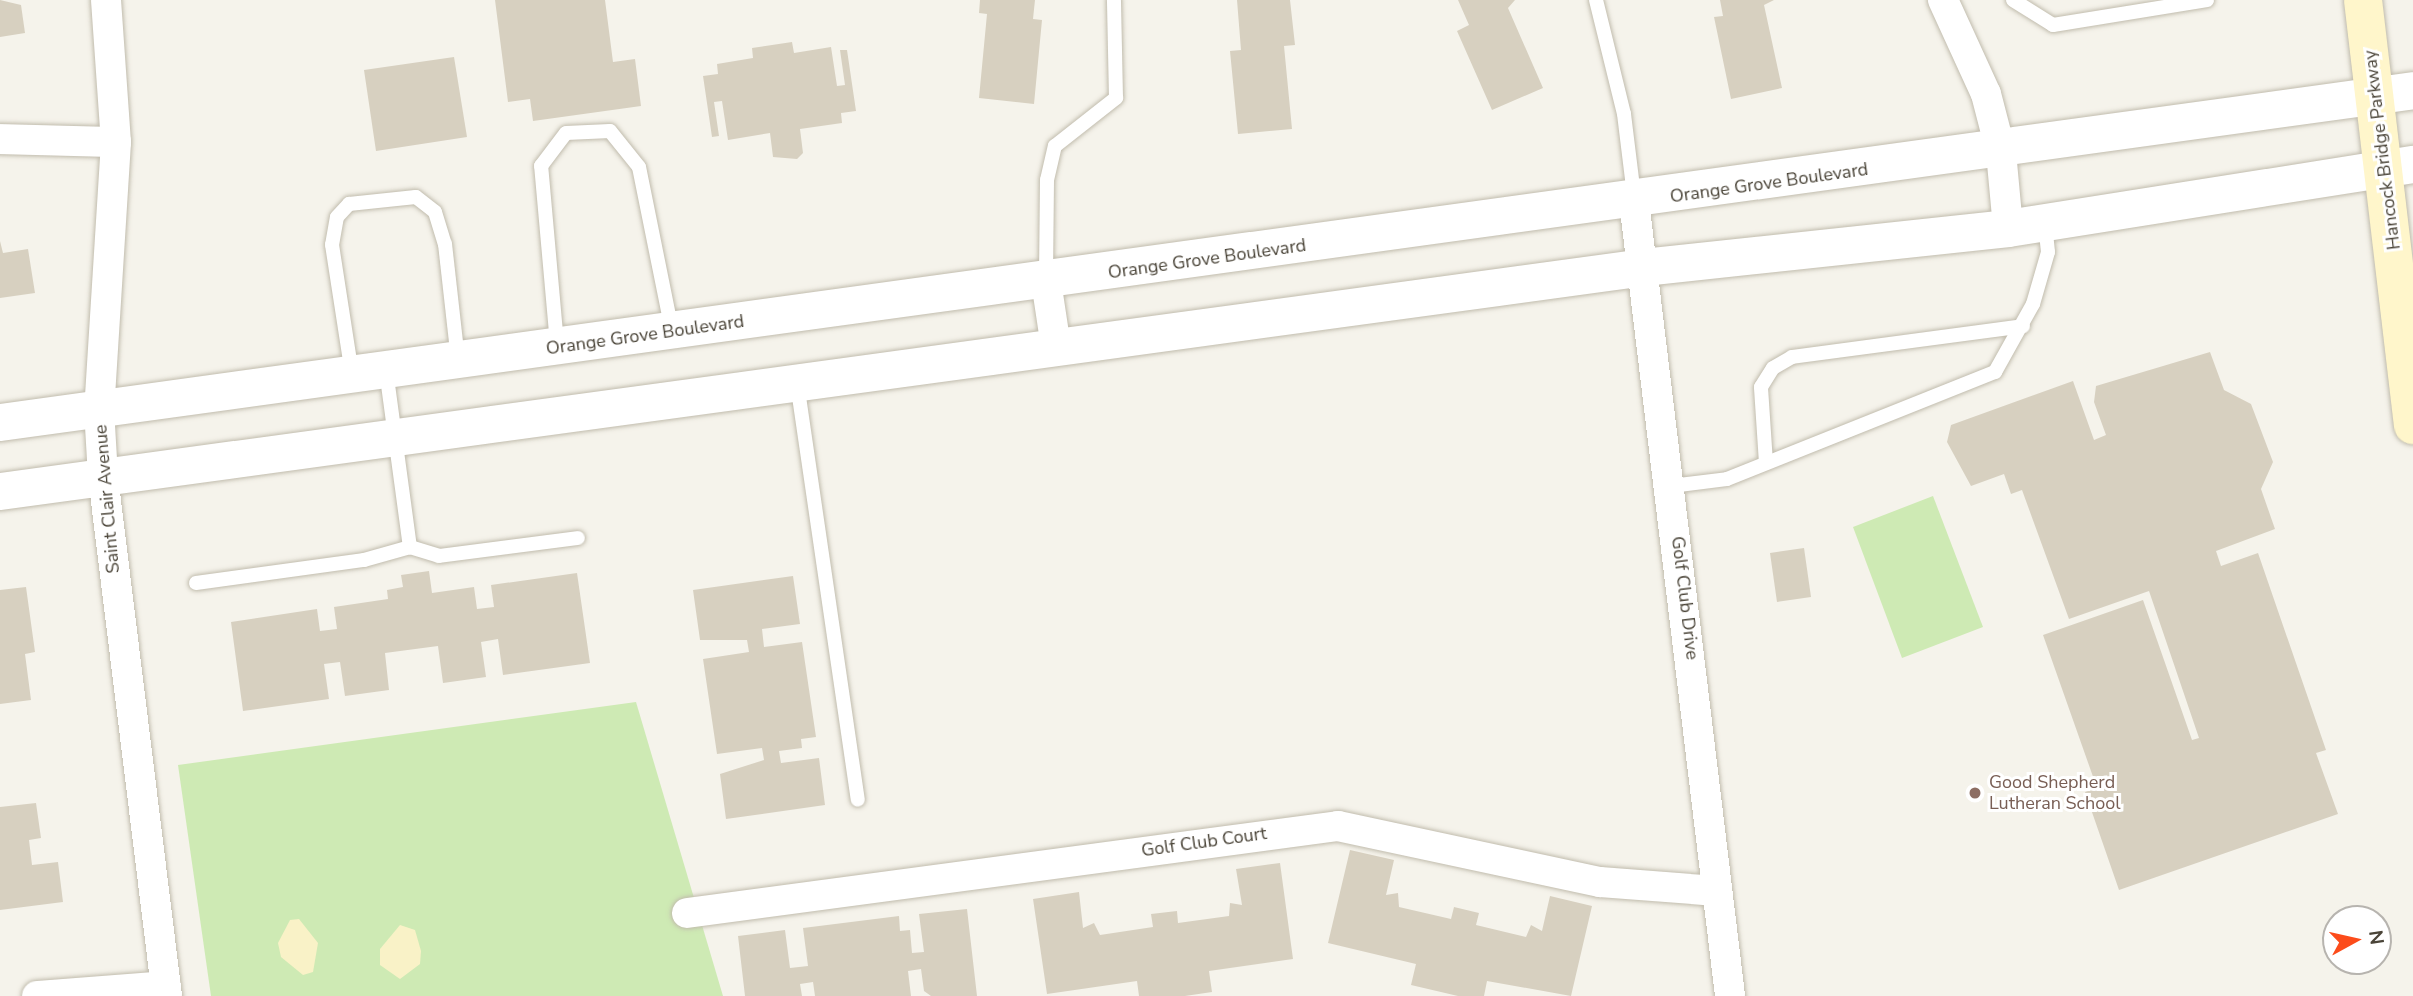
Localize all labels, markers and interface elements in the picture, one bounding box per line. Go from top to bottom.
street label: Hancock Bridge Parkway [2359,49,2405,251]
street label: Orange Grove Boulevard [1669,158,1869,208]
street label: Orange Grove Boulevard [1107,234,1307,284]
street label: Orange Grove Boulevard [545,310,745,360]
street label: Saint Clair Avenue [90,424,124,574]
street label: Golf Club Drive [1667,535,1703,661]
place label: Good Shepherd Lutheran School [1989,772,2121,814]
marker: Good Shepherd Lutheran School [1967,785,1983,801]
street label: Golf Club Court [1140,823,1268,861]
north arrow [2322,905,2392,975]
text: N [2362,929,2390,946]

